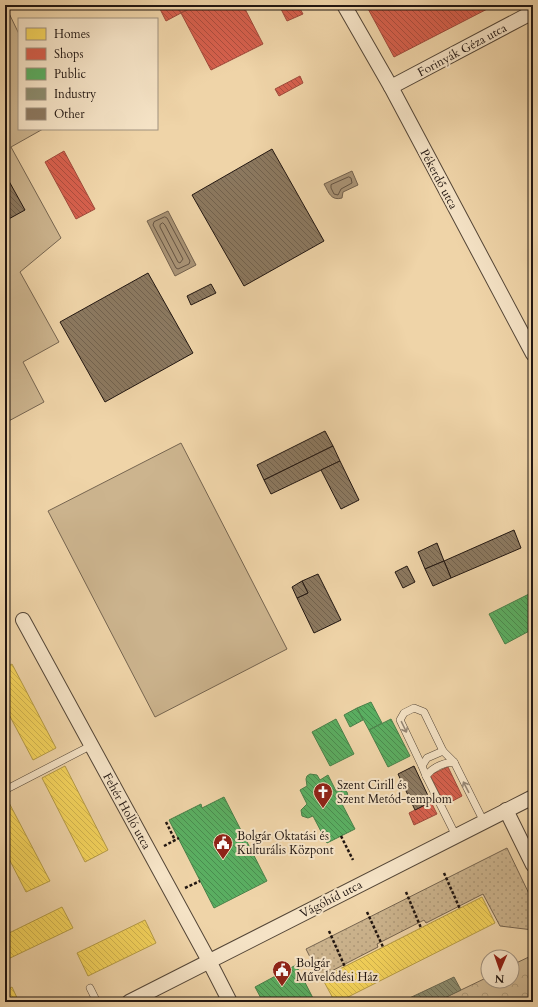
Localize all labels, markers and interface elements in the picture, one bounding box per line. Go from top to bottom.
legend [18,18,158,130]
street label: Forinyák Géza utca [415,19,510,80]
text: Homes [54,26,90,42]
text: Shops [54,46,83,62]
text: Public [54,66,87,82]
text: Industry [54,86,97,102]
text: Other [54,106,85,122]
street label: Pékerdő utca [416,146,462,213]
one-way arrow [401,721,408,733]
street label: Fehér Holló utca [99,770,155,853]
place label: Szent Cirill és Szent Metód-templom [337,777,453,807]
church icon: Szent Cirill és Szent Metód-templom [312,781,334,809]
one-way arrow [462,781,469,793]
place label: Bolgár Oktatási és Kulturális Központ [237,828,334,858]
public building icon: Bolgár Oktatási és Kulturális Központ [212,832,234,860]
street label: Vágóhíd utca [297,876,366,922]
north arrow [480,949,520,989]
place label: Bolgár Művelődési Ház [296,955,379,985]
public building icon: Bolgár Művelődési Ház [271,959,293,987]
text: N [494,971,505,986]

